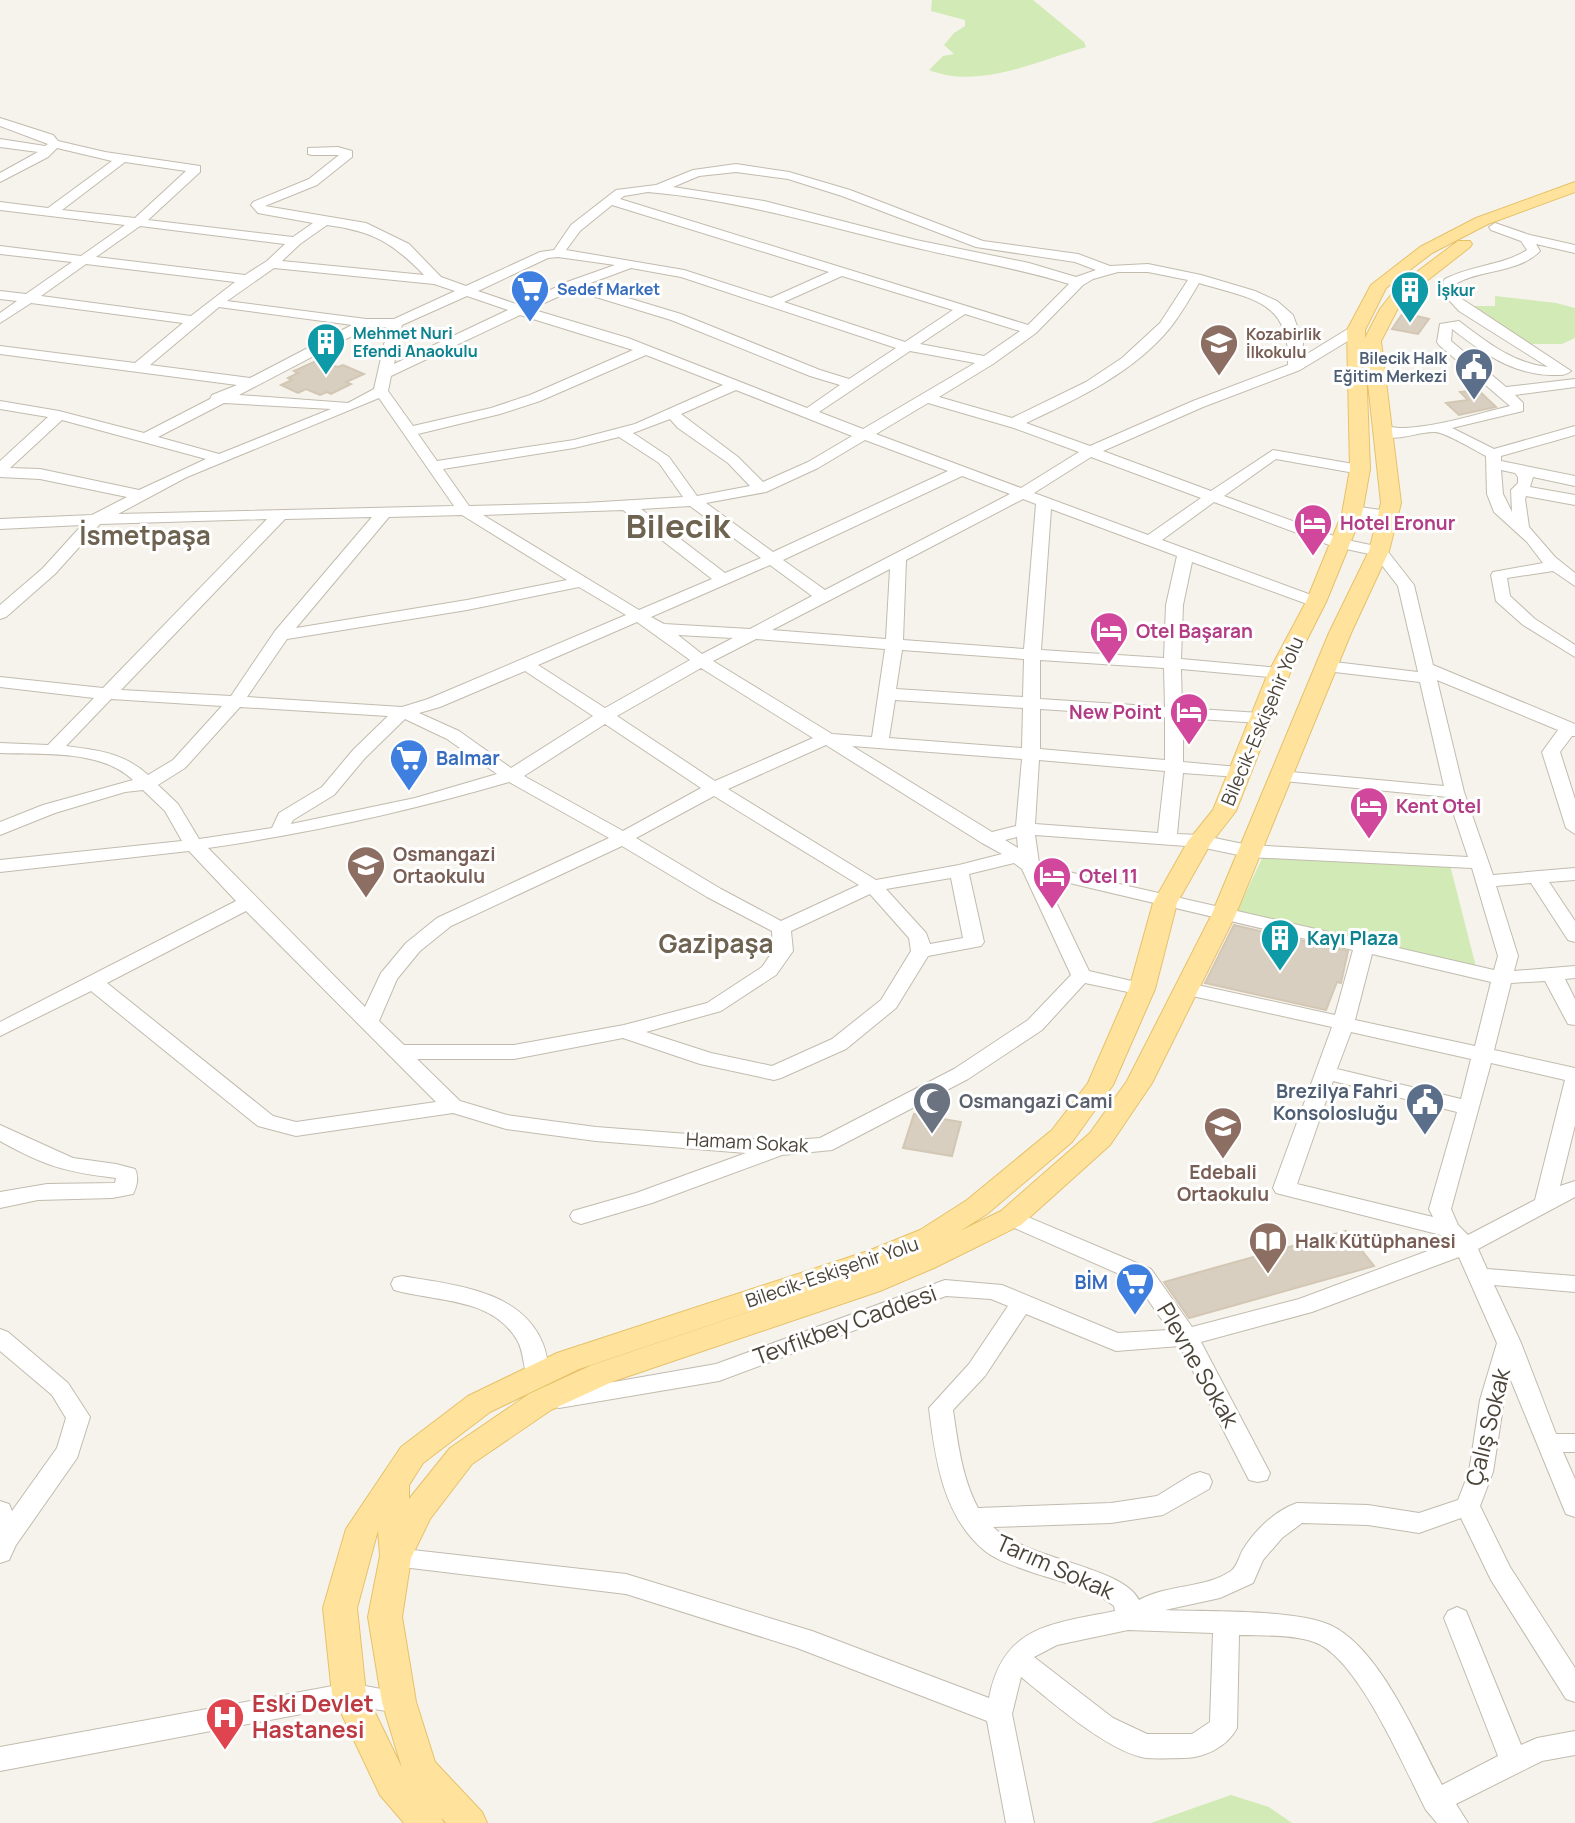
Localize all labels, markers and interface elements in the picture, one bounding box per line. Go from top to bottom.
supermarket icon: Sedef Market [509,268,551,323]
building icon: İşkur [1389,269,1431,324]
place label: Sedef Market [557,278,660,300]
place label: İşkur [1437,279,1475,301]
building icon: Mehmet Nuri Efendi Anaokulu [305,321,347,376]
place label: Mehmet Nuri Efendi Anaokulu [353,322,478,362]
school or university icon: Kozabirlik İlkokulu [1198,322,1240,377]
place label: Kozabirlik İlkokulu [1246,323,1321,363]
public building icon: Bilecik Halk Eğitim Merkezi [1453,346,1495,401]
place label: Bilecik Halk Eğitim Merkezi [1333,347,1447,387]
hotel icon: Hotel Eronur [1292,502,1334,557]
district label: Bilecik [626,503,732,548]
place label: Hotel Eronur [1340,510,1456,536]
district label: İsmetpaşa [79,517,211,553]
hotel icon: Otel Başaran [1088,610,1130,665]
place label: Otel Başaran [1136,618,1253,644]
street label: Bilecik-Eskişehir Yolu [1215,632,1309,810]
hotel icon: New Point [1168,691,1210,746]
place label: New Point [1069,699,1162,725]
supermarket icon: Balmar [388,737,430,792]
place label: Balmar [436,745,500,771]
hotel icon: Kent Otel [1348,785,1390,840]
place label: Kent Otel [1396,793,1481,819]
place label: Osmangazi Ortaokulu [393,841,496,889]
school or university icon: Osmangazi Ortaokulu [345,844,387,899]
hotel icon: Otel 11 [1031,855,1073,910]
place label: Otel 11 [1079,863,1138,889]
building icon: Kayı Plaza [1259,917,1301,972]
district label: Gazipaşa [658,925,774,961]
place label: Kayı Plaza [1307,925,1398,951]
place label: Brezilya Fahri Konsolosluğu [1273,1078,1398,1126]
mosque icon: Osmangazi Cami [911,1080,953,1135]
public building icon: Brezilya Fahri Konsolosluğu [1404,1081,1446,1136]
place label: Osmangazi Cami [959,1088,1113,1114]
school or university icon: Edebali Ortaokulu [1202,1105,1244,1160]
street label: Hamam Sokak [685,1126,809,1158]
place label: Edebali Ortaokulu [1177,1159,1269,1207]
library icon: Halk Kütüphanesi [1247,1220,1289,1275]
place label: Halk Kütüphanesi [1295,1228,1456,1254]
street label: Bilecik-Eskişehir Yolu [742,1230,922,1314]
supermarket icon: BİM [1114,1261,1156,1316]
place label: BİM [1074,1269,1108,1295]
street label: Tevfikbey Caddesi [749,1276,941,1372]
street label: Plevne Sokak [1150,1296,1248,1433]
street label: Çalış Sokak [1457,1364,1517,1489]
street label: Tarım Sokak [991,1526,1120,1607]
place label: Eski Devlet Hastanesi [252,1687,374,1745]
hospital icon: Eski Devlet Hastanesi [204,1696,246,1751]

